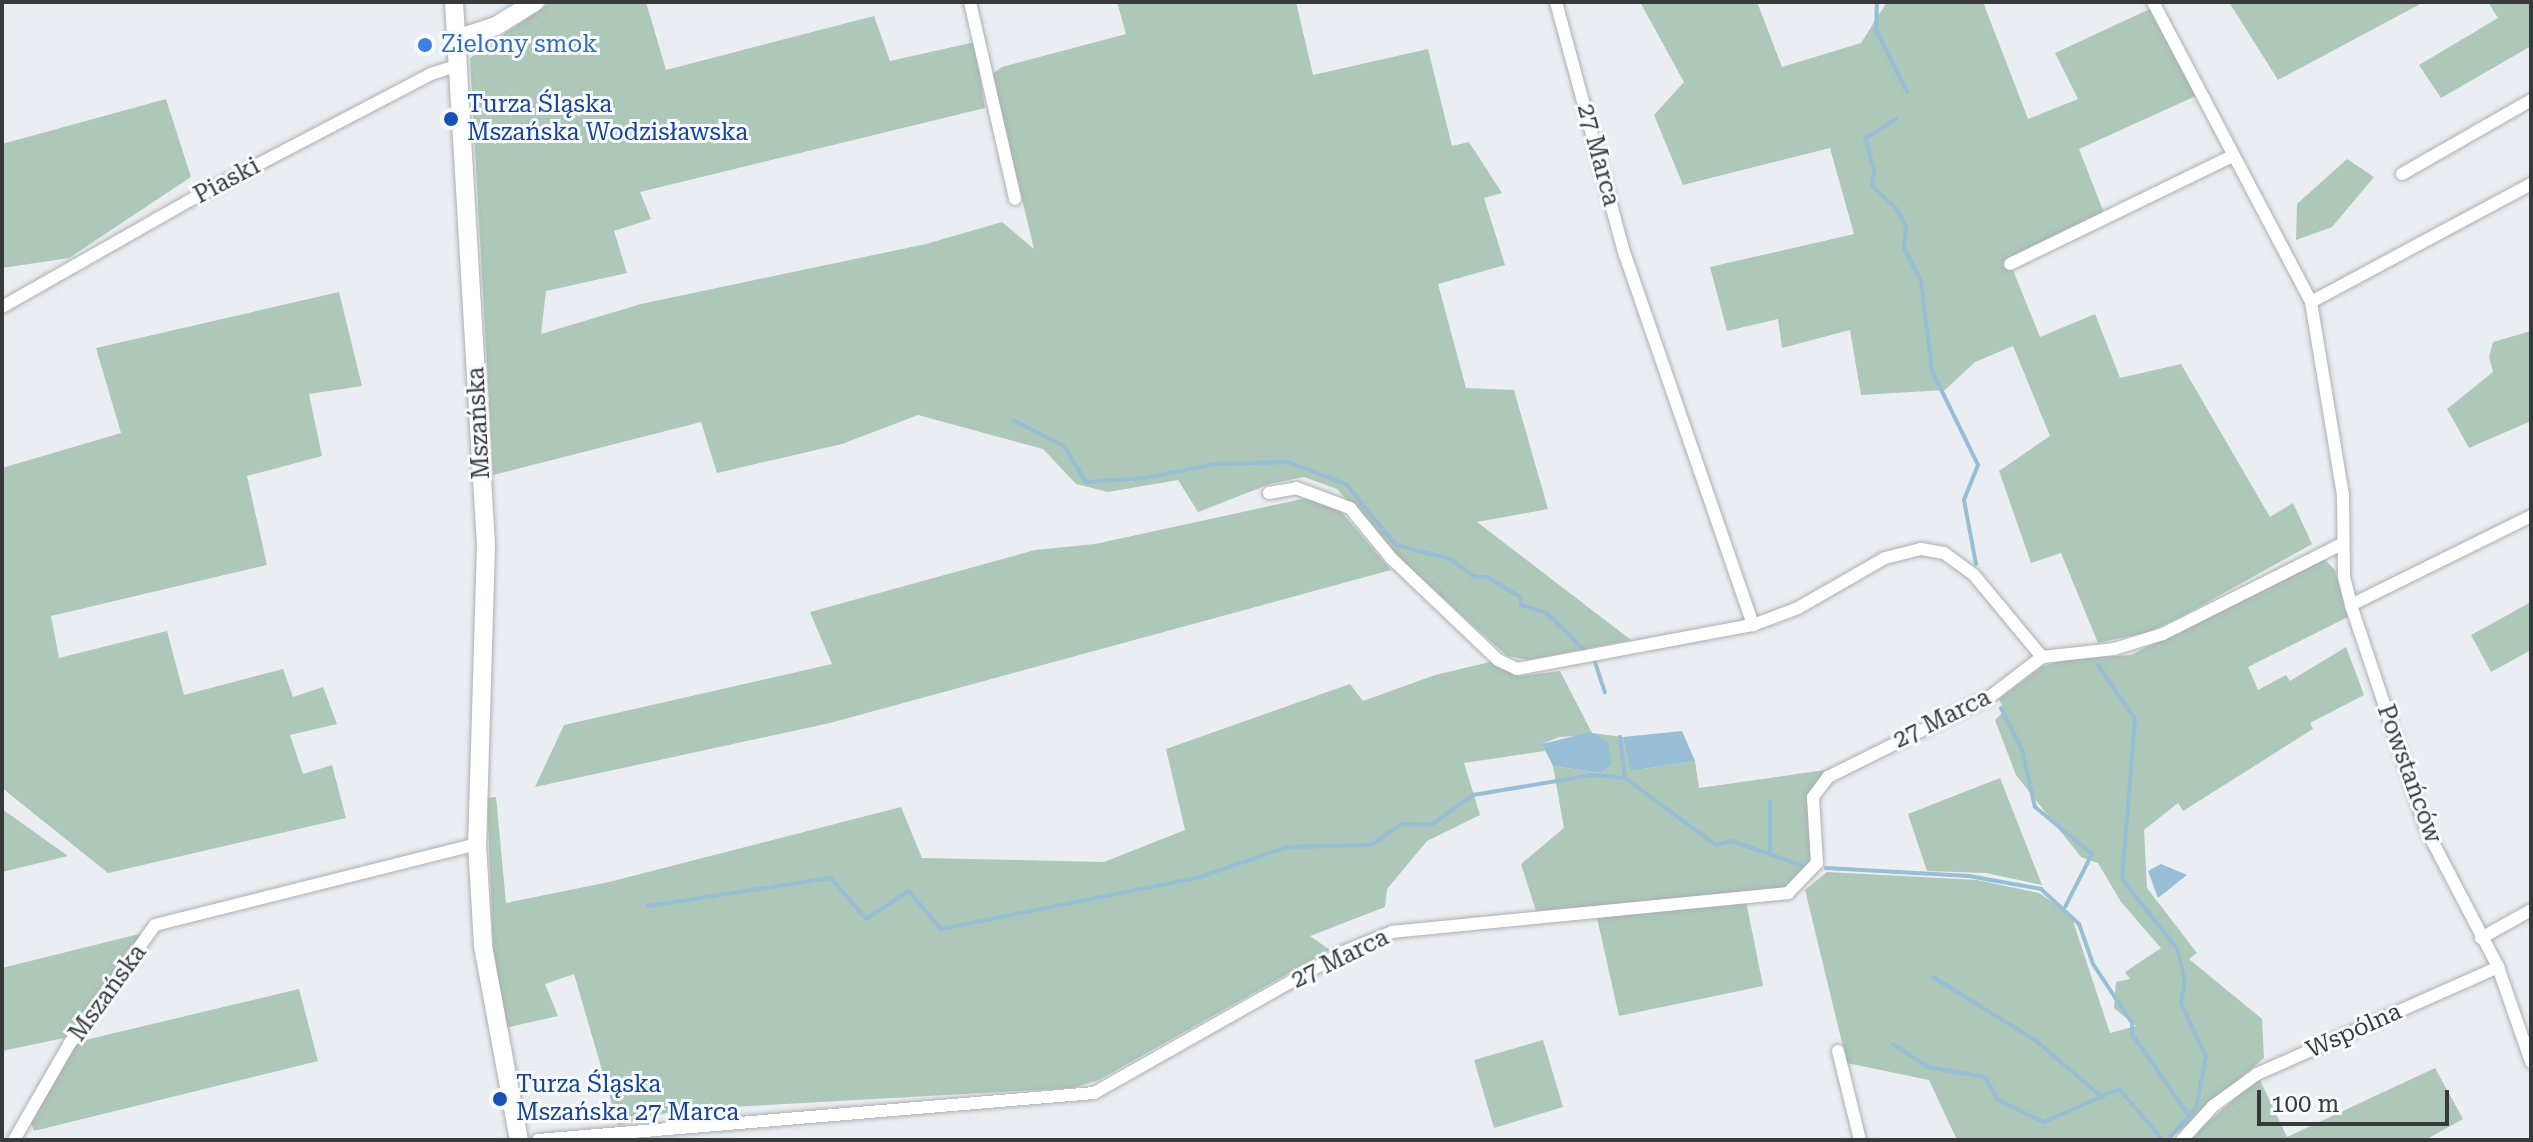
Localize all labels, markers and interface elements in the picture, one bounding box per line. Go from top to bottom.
place label: Zielony smok [441,31,597,59]
marker: Zielony smok [416,36,434,54]
place label: Turza Śląska Mszańska Wodzisławska [467,91,748,147]
street label: 27 Marca [1571,101,1625,209]
marker: Turza Śląska Mszańska Wodzisławska [442,110,460,128]
street label: Piaski [189,152,265,210]
street label: Mszańska [462,366,496,480]
street label: 27 Marca [1889,683,1995,755]
street label: Powstańców [2371,701,2447,847]
street label: 27 Marca [1287,923,1393,995]
street label: Mszańska [63,939,153,1047]
street label: Wspólna [2302,997,2406,1065]
place label: Turza Śląska Mszańska 27 Marca [516,1071,739,1127]
scale bar [2261,1074,2453,1124]
marker: Turza Śląska Mszańska 27 Marca [491,1090,509,1108]
text: 100 m [2271,1090,2339,1118]

